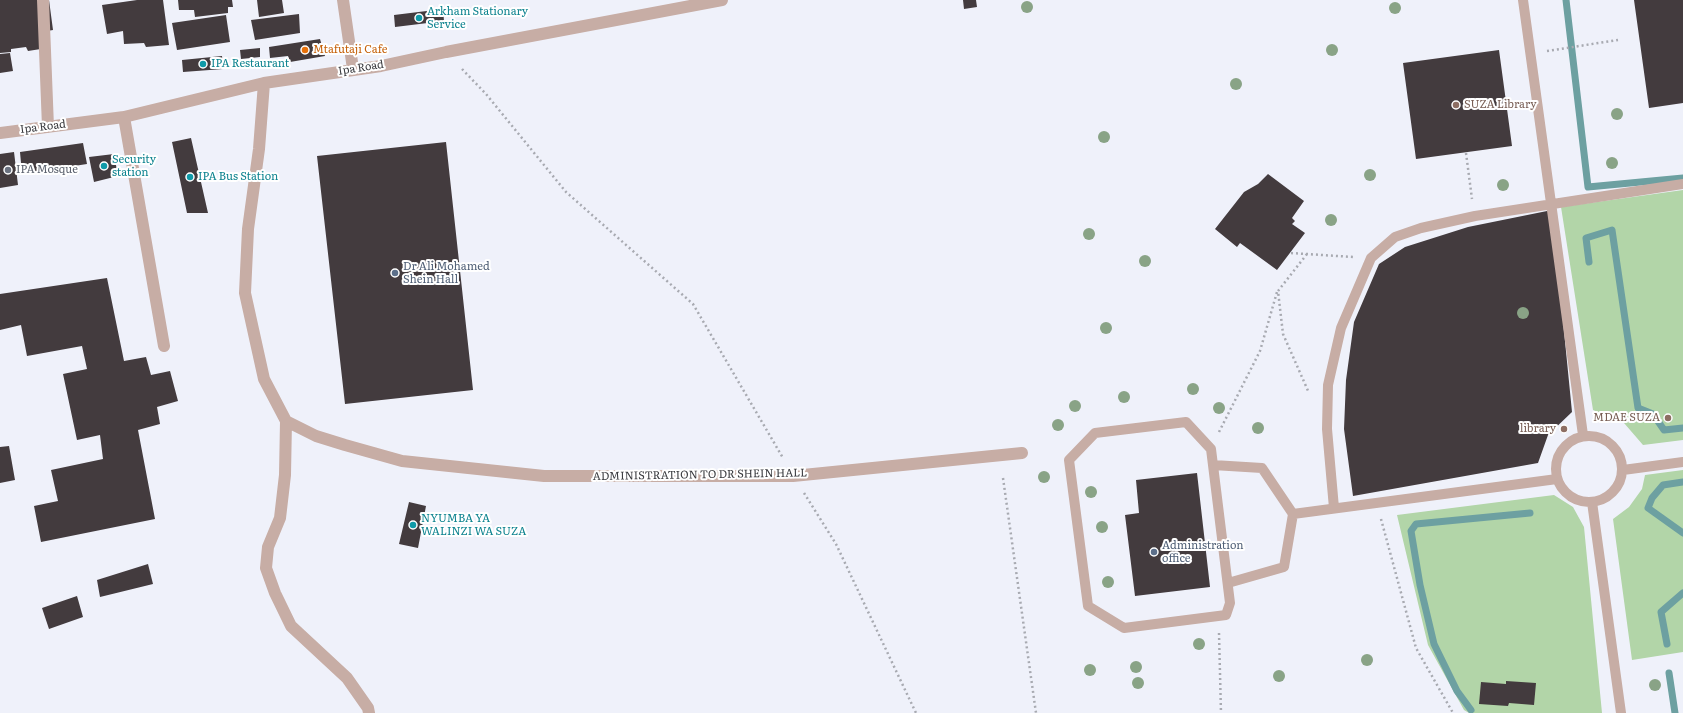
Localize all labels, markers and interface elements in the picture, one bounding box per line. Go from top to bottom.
place label: Arkham Stationary Service [427,5,528,31]
marker: Arkham Stationary Service [414,13,424,23]
place label: Mtafutaji Cafe [313,43,387,57]
marker: Mtafutaji Cafe [300,45,310,55]
place label: IPA Restaurant [211,57,289,71]
street label: Ipa Road [337,58,385,78]
marker: IPA Restaurant [198,59,208,69]
place label: SUZA Library [1464,98,1536,112]
marker: SUZA Library [1451,100,1461,110]
street label: Ipa Road [19,118,67,136]
place label: Security station [112,153,156,179]
marker: Security station [99,161,109,171]
place label: IPA Mosque [16,163,78,177]
marker: IPA Mosque [3,165,13,175]
place label: IPA Bus Station [198,170,278,184]
marker: IPA Bus Station [185,172,195,182]
place label: Dr Ali Mohamed Shein Hall [403,260,490,286]
marker: Dr Ali Mohamed Shein Hall [390,268,400,278]
place label: MDAE SUZA [1593,411,1660,425]
marker: MDAE SUZA [1663,413,1673,423]
place label: library [1520,422,1556,436]
marker: library [1559,424,1569,434]
street label: ADMINISTRATION TO DR SHEIN HALL [593,467,807,483]
place label: NYUMBA YA WALINZI WA SUZA [421,512,526,538]
marker: NYUMBA YA WALINZI WA SUZA [408,520,418,530]
place label: Administration office [1162,539,1244,565]
marker: Administration office [1149,547,1159,557]

